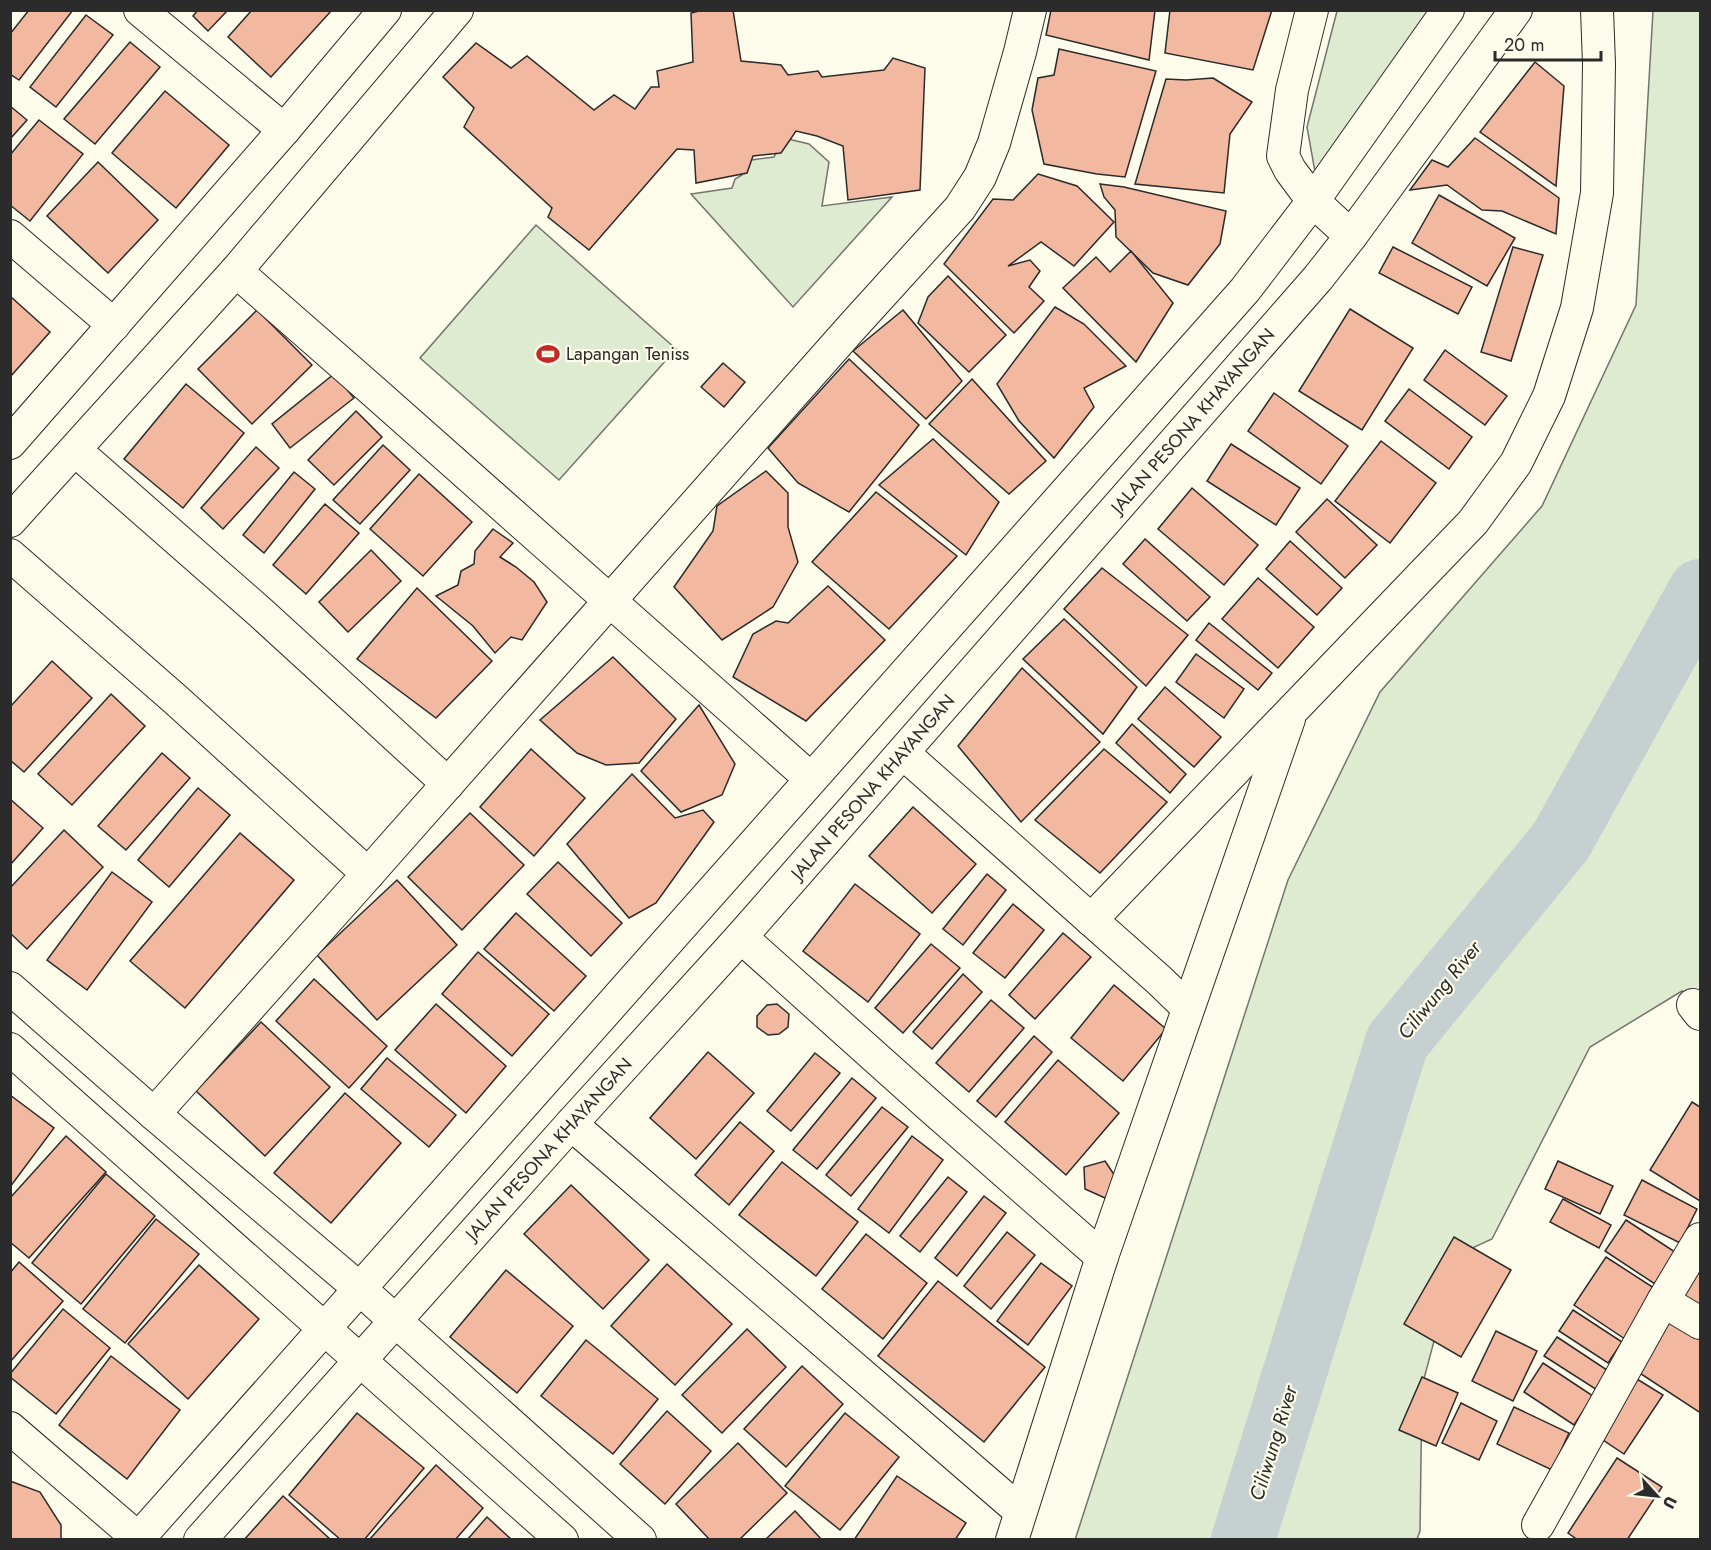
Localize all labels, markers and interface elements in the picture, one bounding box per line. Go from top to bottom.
scale bar [1495,24,1602,62]
text: 20 m [1504,32,1544,58]
street label: JALAN PESONA KHAYANGAN [1104,323,1281,521]
sports icon: Lapangan Teniss [535,341,561,367]
place label: Lapangan Teniss [566,341,689,367]
street label: JALAN PESONA KHAYANGAN [784,689,961,887]
water label: Ciliwung River [1391,934,1489,1046]
street label: JALAN PESONA KHAYANGAN [458,1052,638,1248]
water label: Ciliwung River [1242,1381,1305,1504]
north arrow [1627,1466,1687,1526]
text: U [1657,1492,1683,1513]

